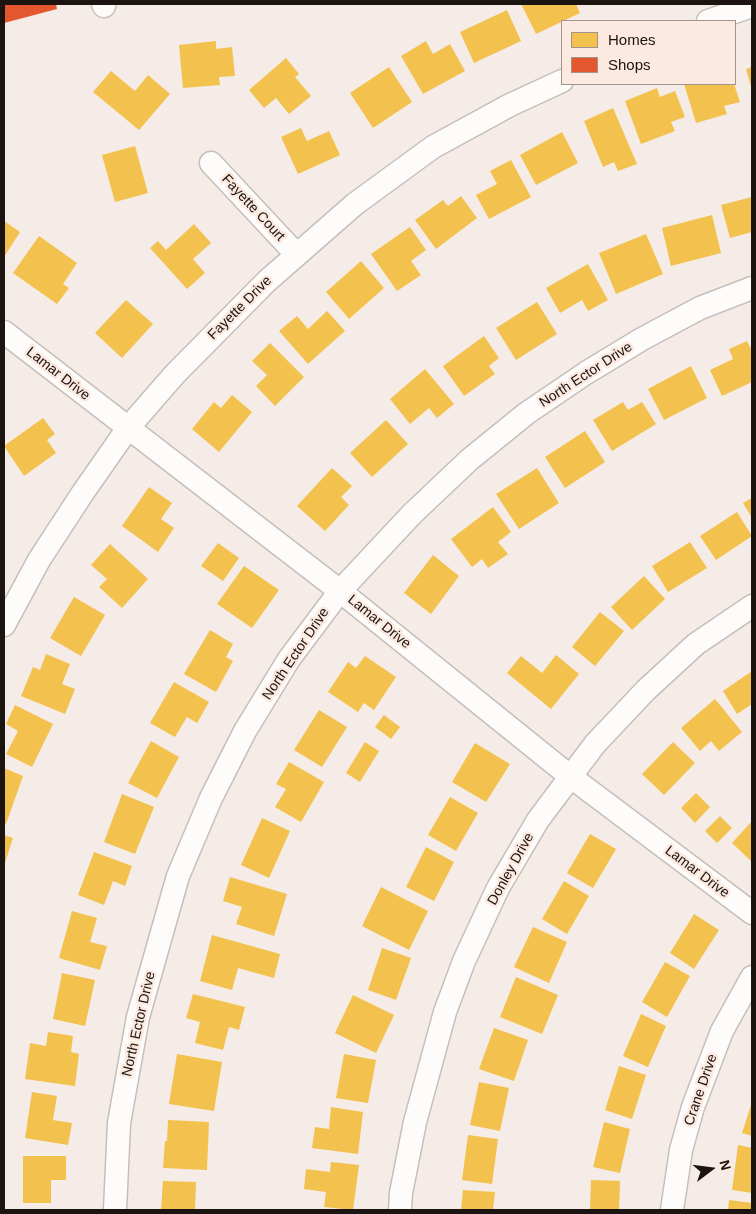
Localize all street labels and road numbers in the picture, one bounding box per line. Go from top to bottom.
street label: Fayette Court [218,171,288,245]
street label: Fayette Drive [205,273,275,343]
street label: North Ector Drive [536,339,636,411]
street label: Lamar Drive [23,344,93,404]
street label: Lamar Drive [344,591,414,653]
street label: North Ector Drive [259,605,333,703]
street label: Donley Drive [484,830,538,908]
street label: Lamar Drive [662,842,732,902]
street label: North Ector Drive [119,970,159,1078]
street label: Crane Drive [681,1052,721,1128]

